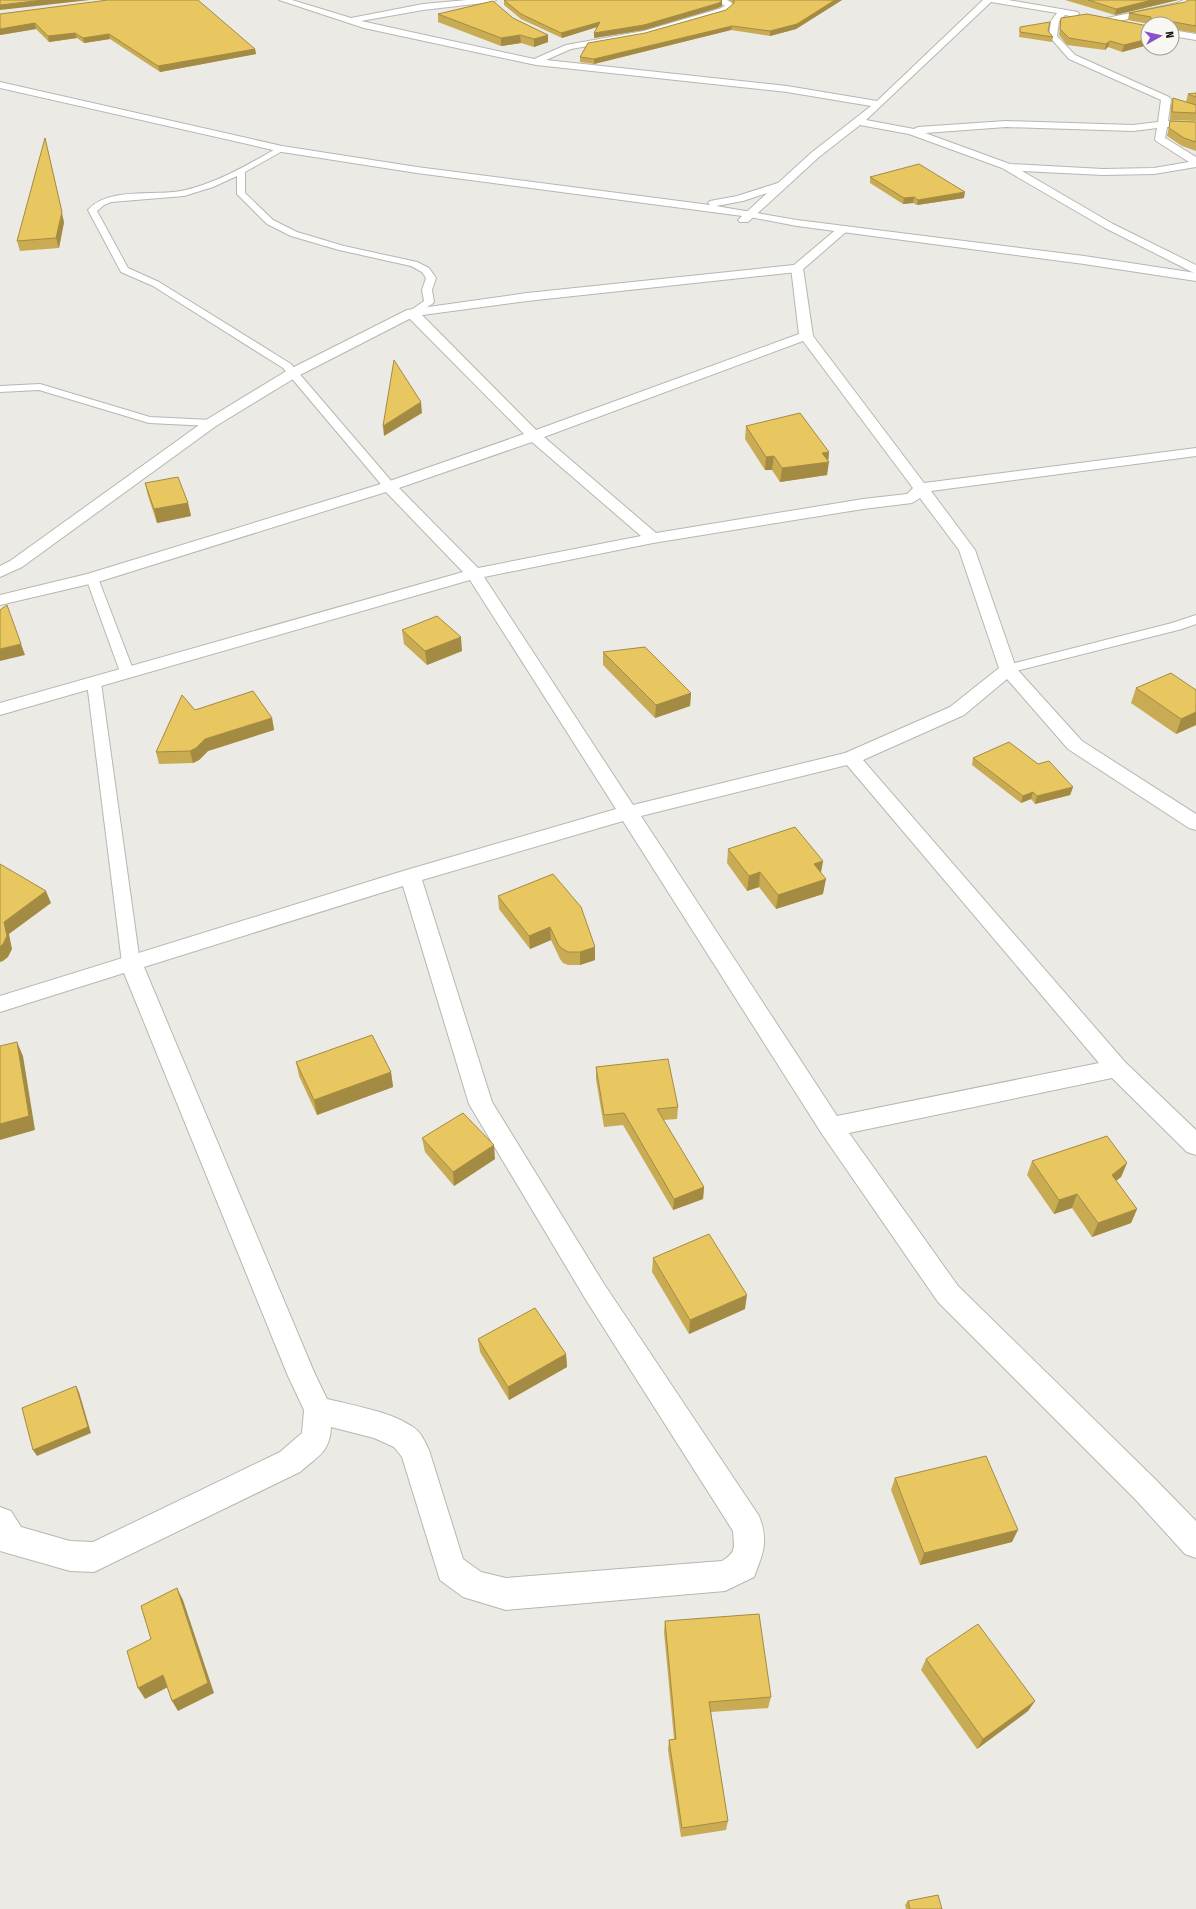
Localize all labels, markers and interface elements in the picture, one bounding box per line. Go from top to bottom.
north arrow [1140,16,1180,56]
text: N [1163,31,1176,39]

